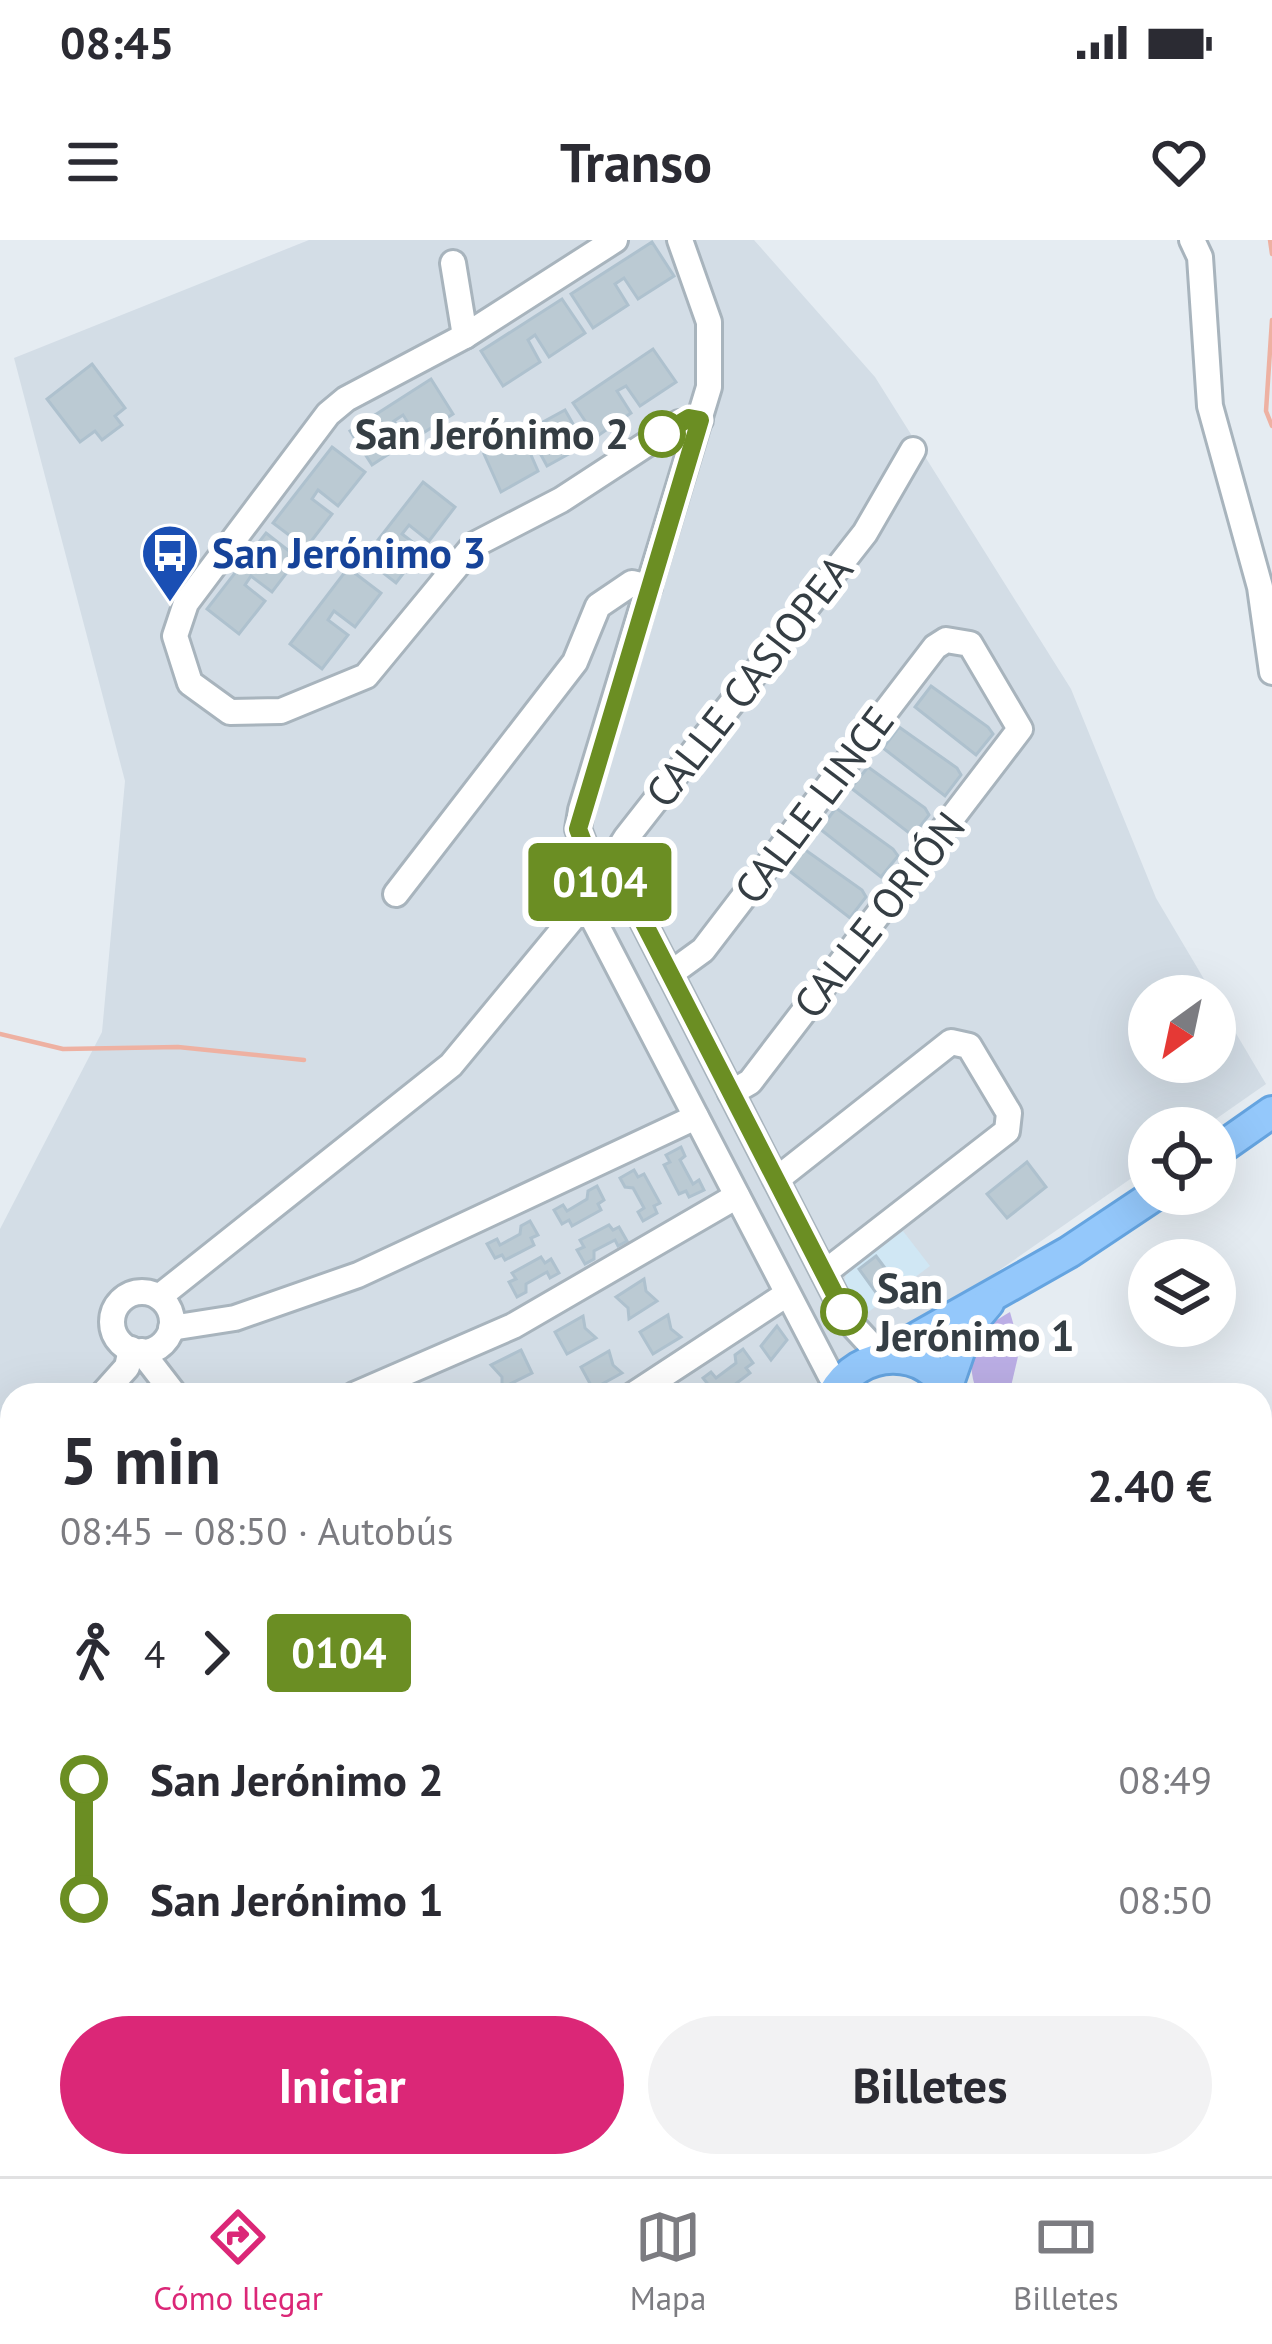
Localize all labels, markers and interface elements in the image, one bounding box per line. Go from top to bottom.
text: 08:45 [60,13,174,71]
text: Transo [560,127,712,197]
icon: menu [60,129,126,195]
icon: heart [1146,129,1212,195]
place label: San Jerónimo 2 [355,406,629,461]
marker: San Jerónimo 2 [640,412,684,456]
bus stop icon: San Jerónimo 3 [139,522,201,604]
place label: San Jerónimo 3 [212,525,486,580]
street label: CALLE CASIOPEA [633,543,865,818]
street label: CALLE LINCE [721,695,906,914]
street label: CALLE ORIÓN [781,800,976,1029]
line badge: 0104 [516,843,684,921]
text: 0104 [552,854,648,909]
north arrow [1128,975,1236,1083]
map controls [1128,975,1236,1347]
button: locate [1128,1107,1236,1215]
button: layers [1128,1239,1236,1347]
place label: San Jerónimo 1 [876,1260,1075,1363]
marker: San Jerónimo 1 [822,1290,866,1334]
text: 5 min [60,1417,221,1502]
text: 2.40 € [1087,1456,1212,1514]
text: 08:45 – 08:50 · Autobús [60,1505,453,1556]
icon: walk [60,1620,126,1686]
icon: forward [183,1620,249,1686]
text: 0104 [291,1625,387,1680]
text: 4 [144,1628,165,1679]
text: San Jerónimo 2 [150,1750,444,1808]
text: 08:49 [1118,1754,1212,1805]
text: San Jerónimo 1 [150,1870,444,1928]
text: 08:50 [1118,1874,1212,1925]
button: Iniciar [60,2016,624,2154]
button: Billetes [648,2016,1212,2154]
tab: Cómo llegar [153,2204,323,2319]
tab: Mapa [630,2204,706,2319]
tab: Billetes [1013,2204,1119,2319]

